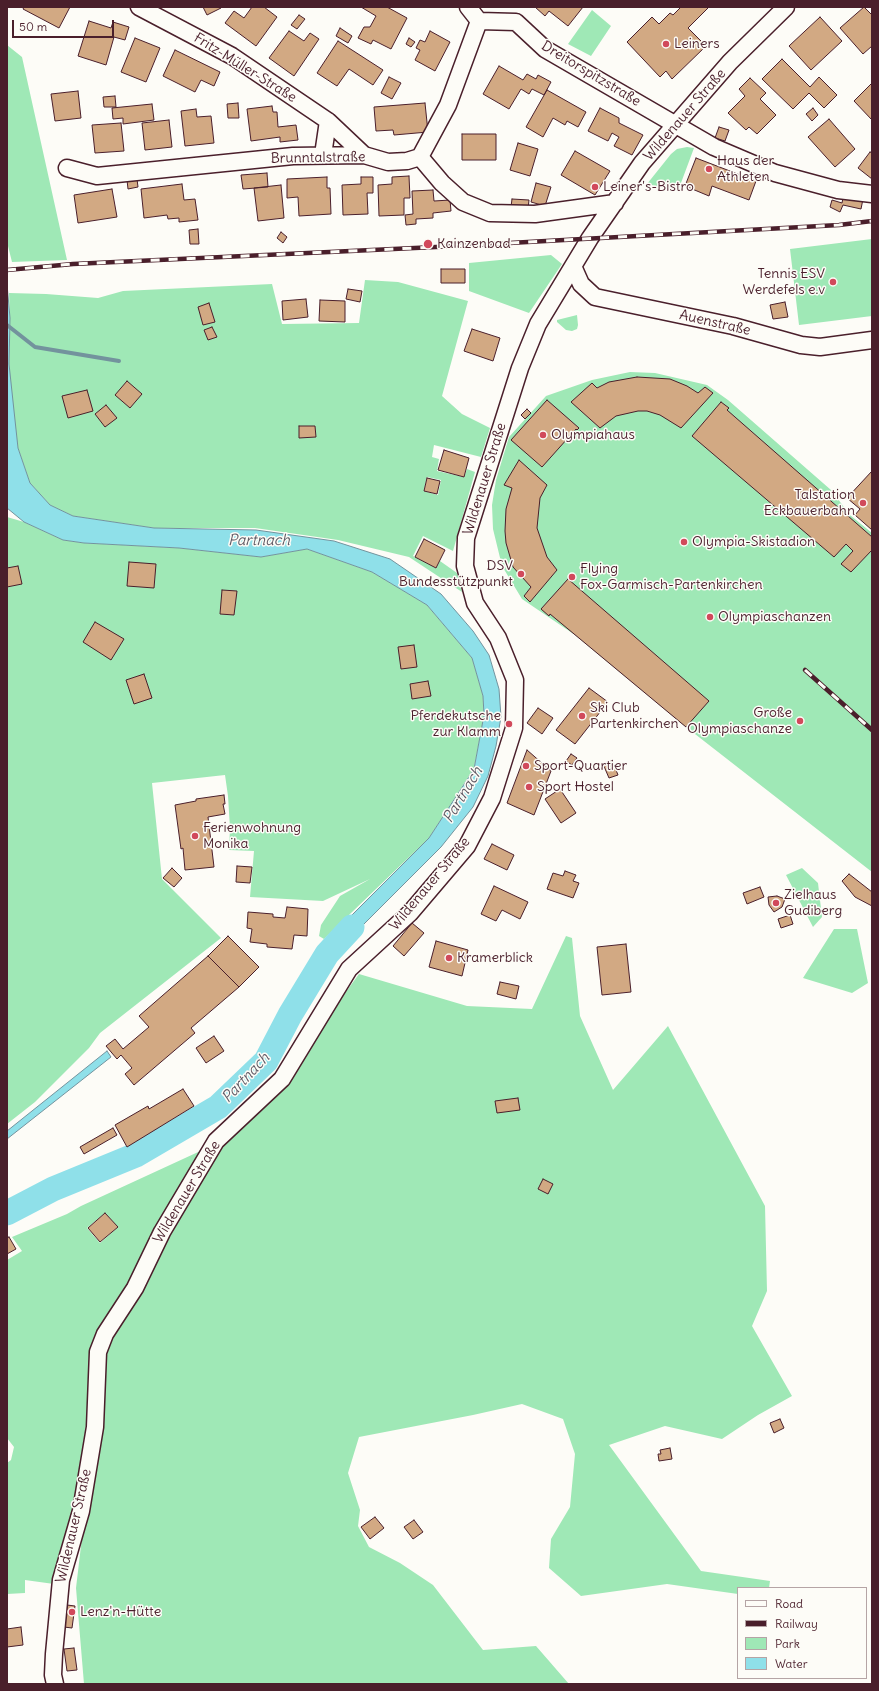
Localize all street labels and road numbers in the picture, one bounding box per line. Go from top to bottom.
street label: Fritz-Müller-Straße [191,30,299,106]
street label: Dreitorspitzstraße [538,38,644,110]
street label: Wildenauer Straße [640,66,730,164]
street label: Brunntalstraße [270,149,366,167]
street label: Auenstraße [678,307,752,339]
street label: Wildenauer Straße [460,421,510,537]
street label: Wildenauer Straße [386,834,474,934]
street label: Wildenauer Straße [150,1138,224,1246]
street label: Wildenauer Straße [53,1467,95,1585]

